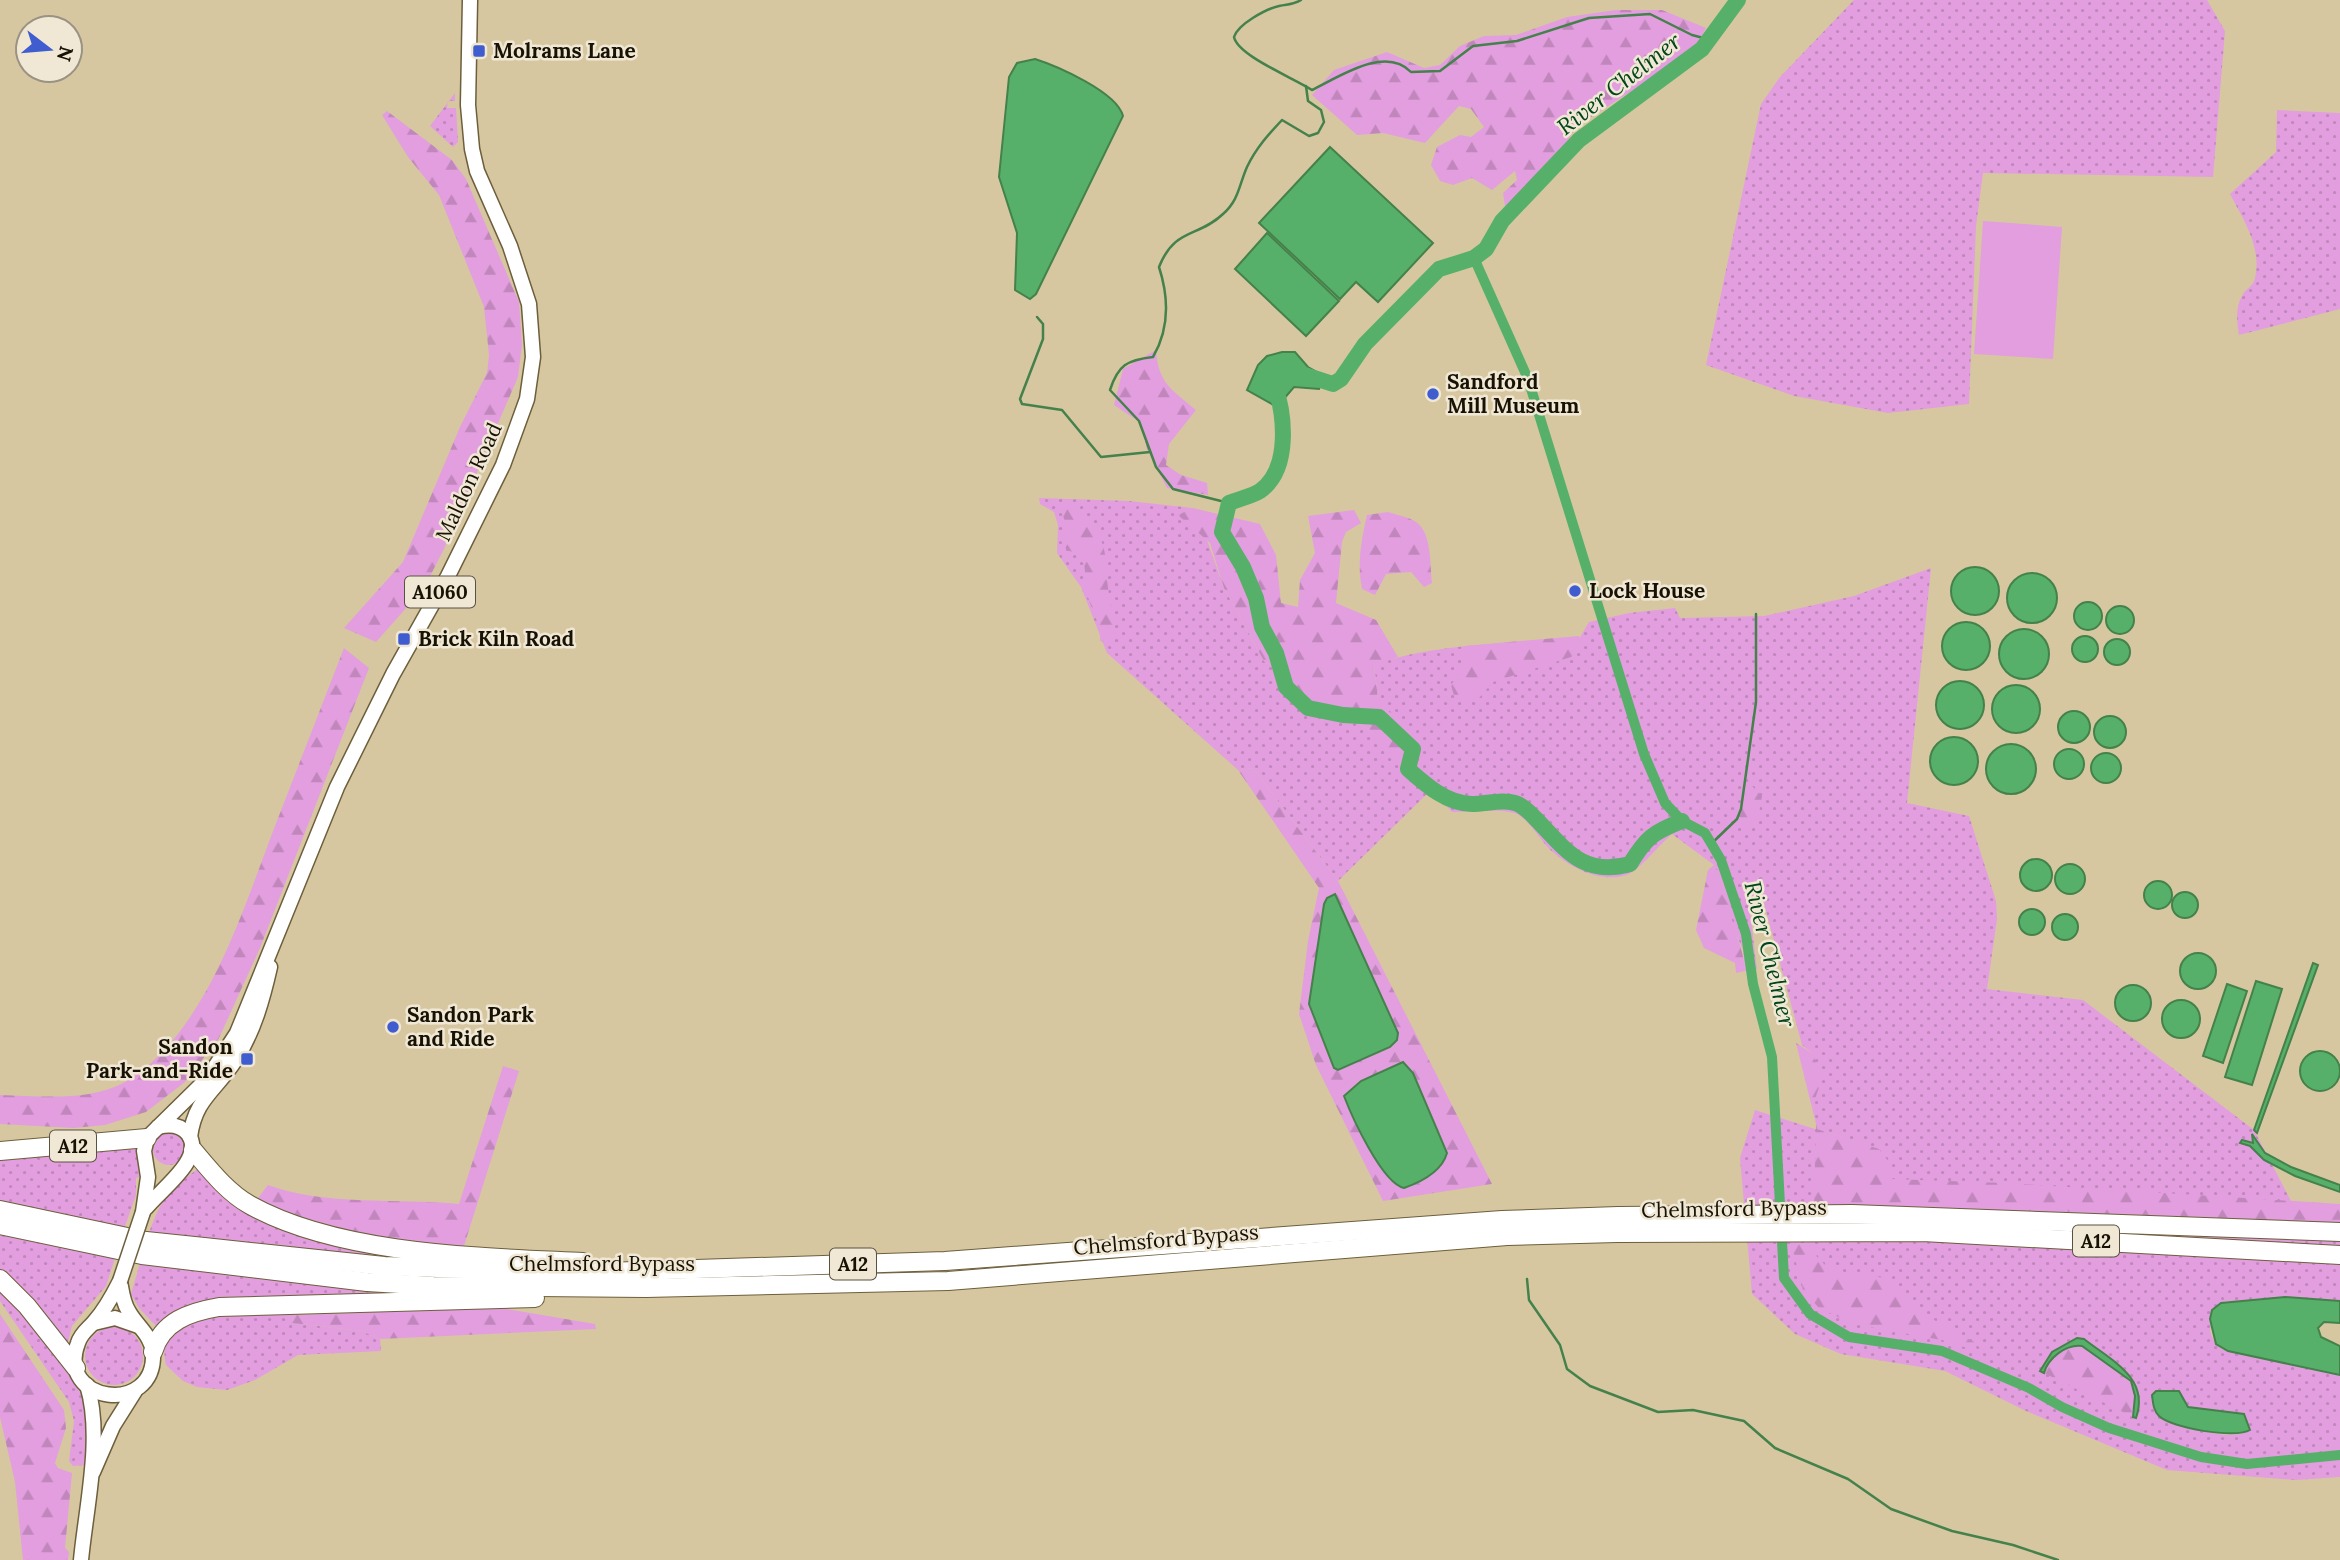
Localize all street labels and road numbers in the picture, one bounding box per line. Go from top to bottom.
street label: Maldon Road [429,418,508,545]
road number: A1060 [405,576,475,608]
road number: A12 [50,1130,96,1162]
street label: Chelmsford Bypass [1641,1193,1827,1224]
street label: Chelmsford Bypass [1072,1218,1260,1261]
road number: A12 [2073,1226,2119,1256]
road number: A12 [830,1248,876,1280]
street label: Chelmsford Bypass [509,1250,695,1277]

